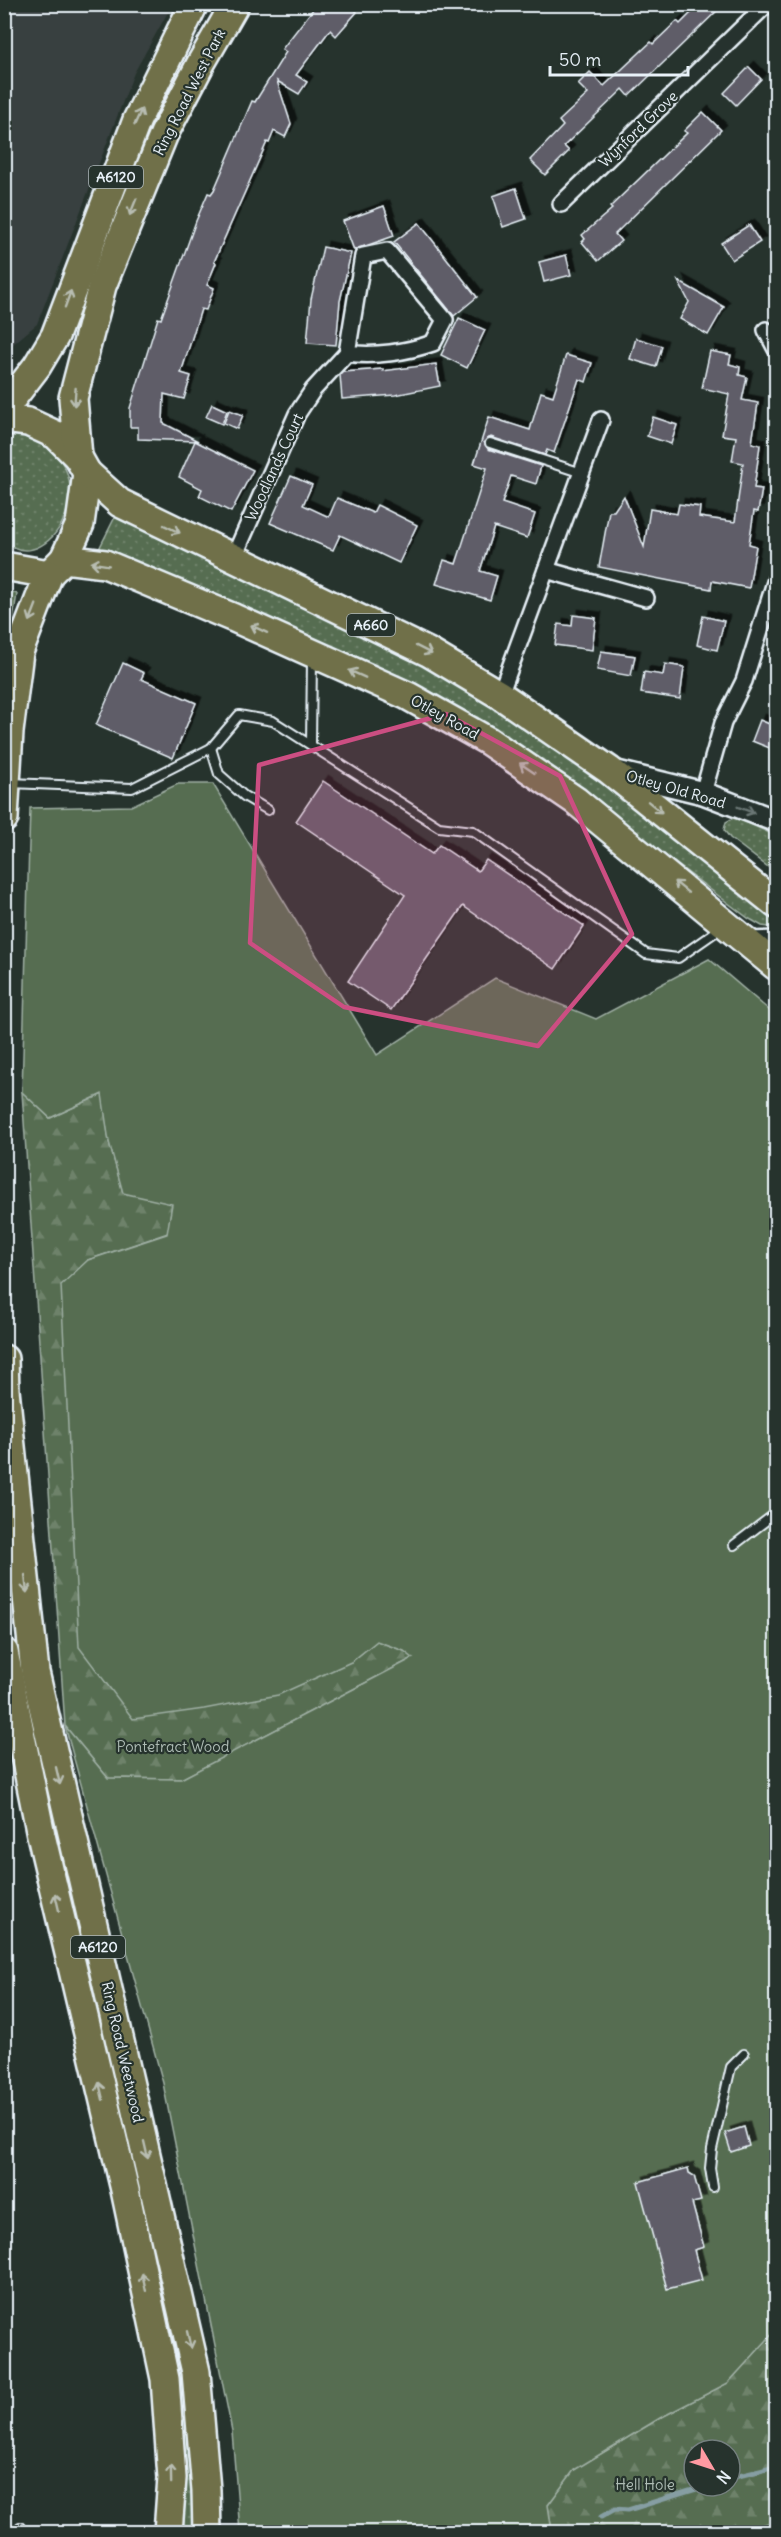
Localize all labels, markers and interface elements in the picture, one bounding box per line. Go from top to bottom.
street label: Ring Road West Park [149,25,229,159]
scale bar [550,39,688,77]
text: 50 m [559,48,601,71]
street label: Wynford Grove [595,87,681,171]
one-way arrow [133,109,145,127]
road number: A6120 [89,166,143,188]
one-way arrow [127,198,138,216]
one-way arrow [64,290,75,309]
one-way arrow [69,386,80,406]
street label: Woodlands Court [241,410,307,524]
one-way arrow [163,524,181,535]
one-way arrow [91,559,110,570]
one-way arrow [27,603,38,622]
road number: A660 [347,614,395,636]
one-way arrow [251,623,269,635]
one-way arrow [414,645,432,656]
one-way arrow [348,667,366,679]
street label: Otley Road [407,690,483,744]
one-way arrow [520,762,536,774]
street label: Otley Old Road [624,766,728,812]
one-way arrow [647,800,662,814]
one-way arrow [736,805,755,816]
one-way arrow [674,880,690,893]
one-way arrow [20,1574,31,1593]
park label: Pontefract Wood [116,1737,230,1756]
one-way arrow [53,1766,65,1785]
one-way arrow [50,1892,62,1911]
road number: A6120 [71,1936,125,1958]
street label: Ring Road Weetwood [98,1980,148,2124]
one-way arrow [95,2082,107,2101]
one-way arrow [140,2140,152,2159]
one-way arrow [138,2272,150,2291]
one-way arrow [183,2330,195,2349]
north arrow [682,2438,742,2498]
one-way arrow [165,2465,177,2485]
text: N [712,2467,735,2488]
park label: Hell Hole [615,2475,675,2494]

